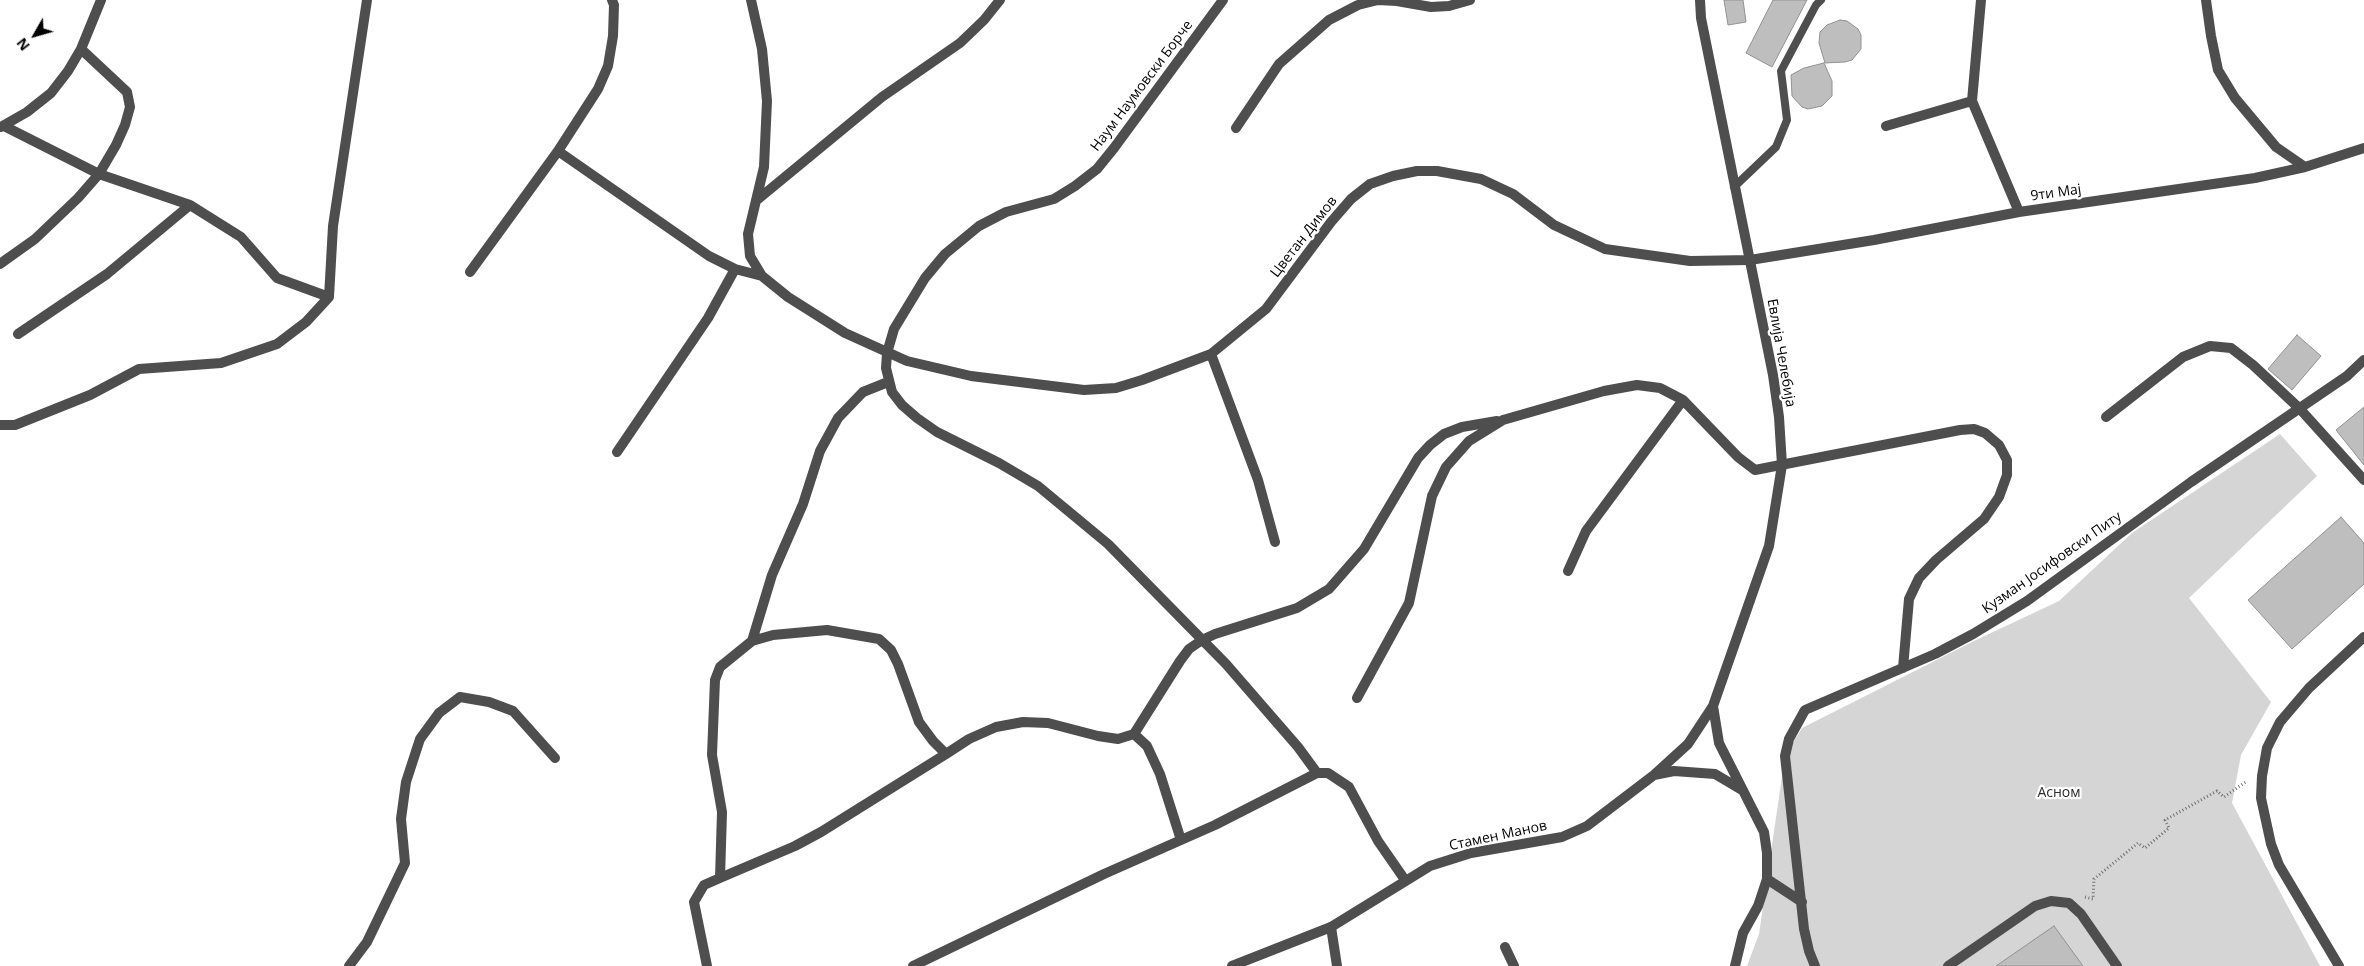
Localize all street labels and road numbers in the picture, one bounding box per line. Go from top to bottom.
street label: Наум Наумовски Борче [1087,17,1197,155]
street label: 9ти Мај [2030,181,2082,205]
street label: Цветан Димов [1267,193,1341,281]
street label: Евлија Челебија [1763,298,1799,408]
street label: Кузман Јосифовски Питу [1979,508,2125,618]
street label: Стамен Манов [1448,817,1548,855]

